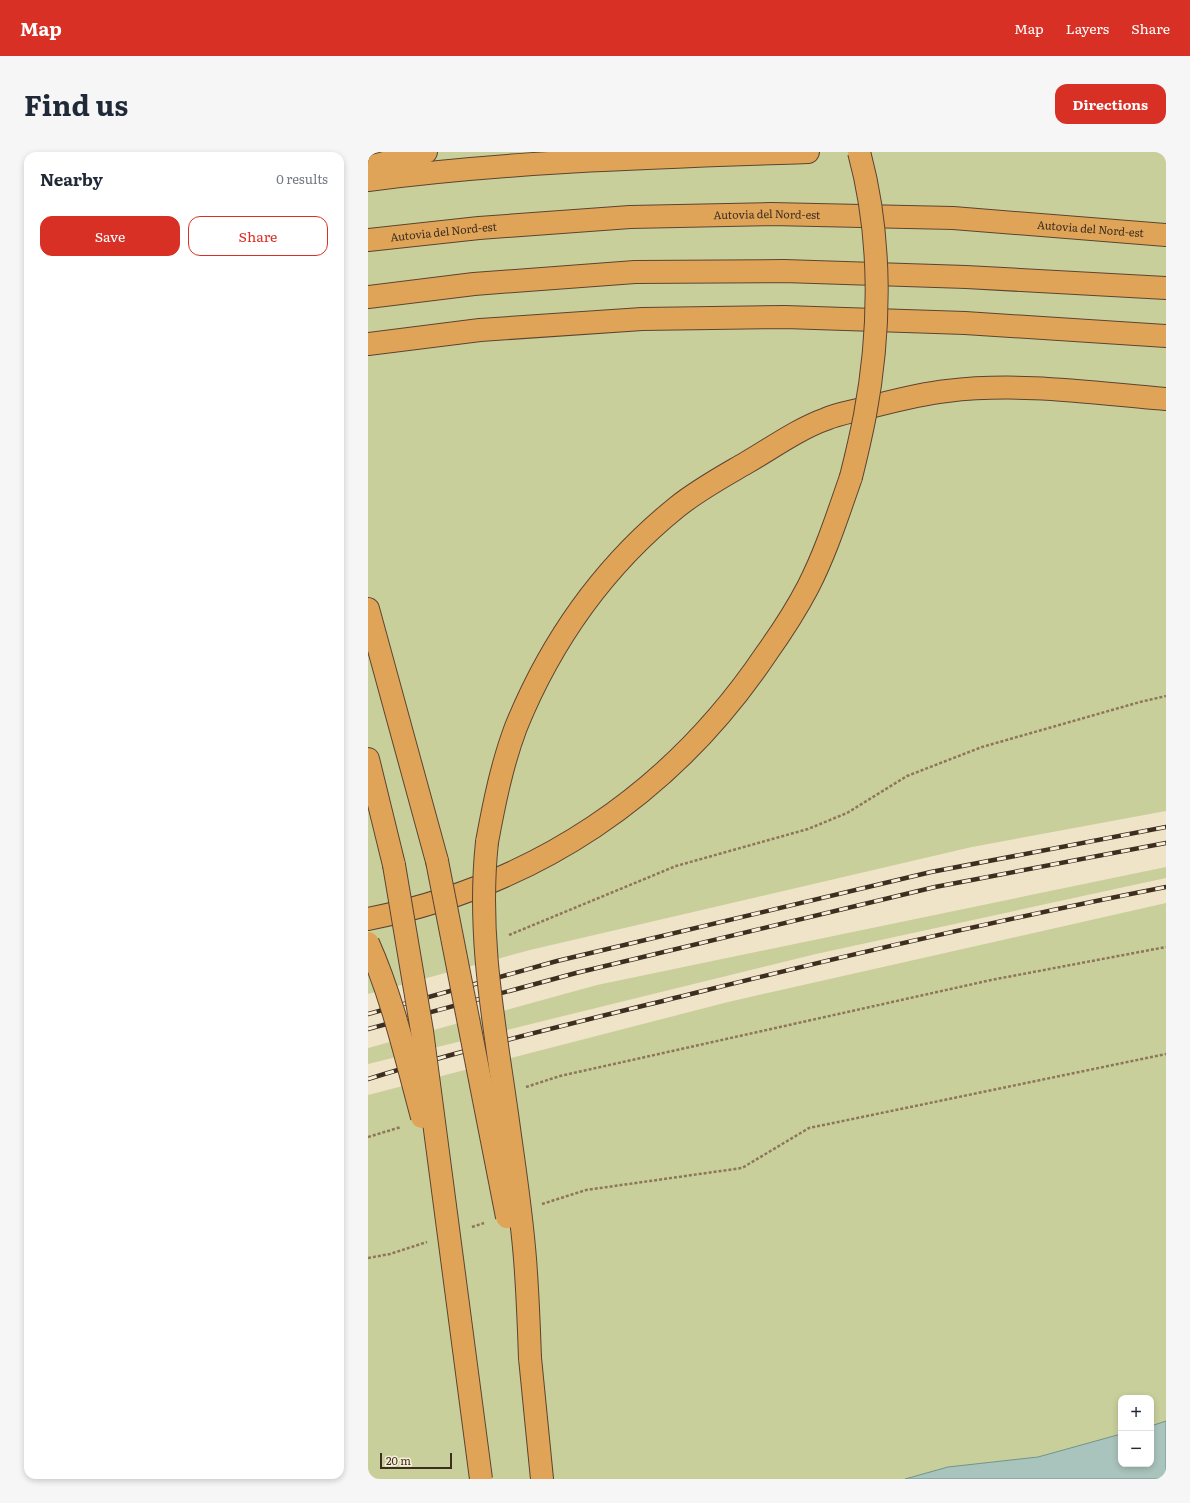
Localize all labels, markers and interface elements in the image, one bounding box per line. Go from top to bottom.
text: Map [20,14,62,42]
text: Map [1014,18,1044,38]
text: Layers [1066,18,1109,38]
text: Share [1131,18,1170,38]
text: Find us [24,83,128,125]
button: Directions [1055,84,1166,124]
text: Nearby [40,166,103,191]
text: 0 results [276,169,328,188]
street label: Autovia del Nord-est [713,205,821,222]
button: Save [40,216,180,256]
button: Share [188,216,328,256]
street label: Autovia del Nord-est [1037,216,1145,240]
street label: Autovia del Nord-est [389,218,498,245]
map controls [1118,1395,1154,1467]
button: + [1118,1395,1154,1431]
button: − [1118,1431,1154,1467]
scale bar [380,1451,452,1470]
text: 20 m [386,1452,411,1468]

